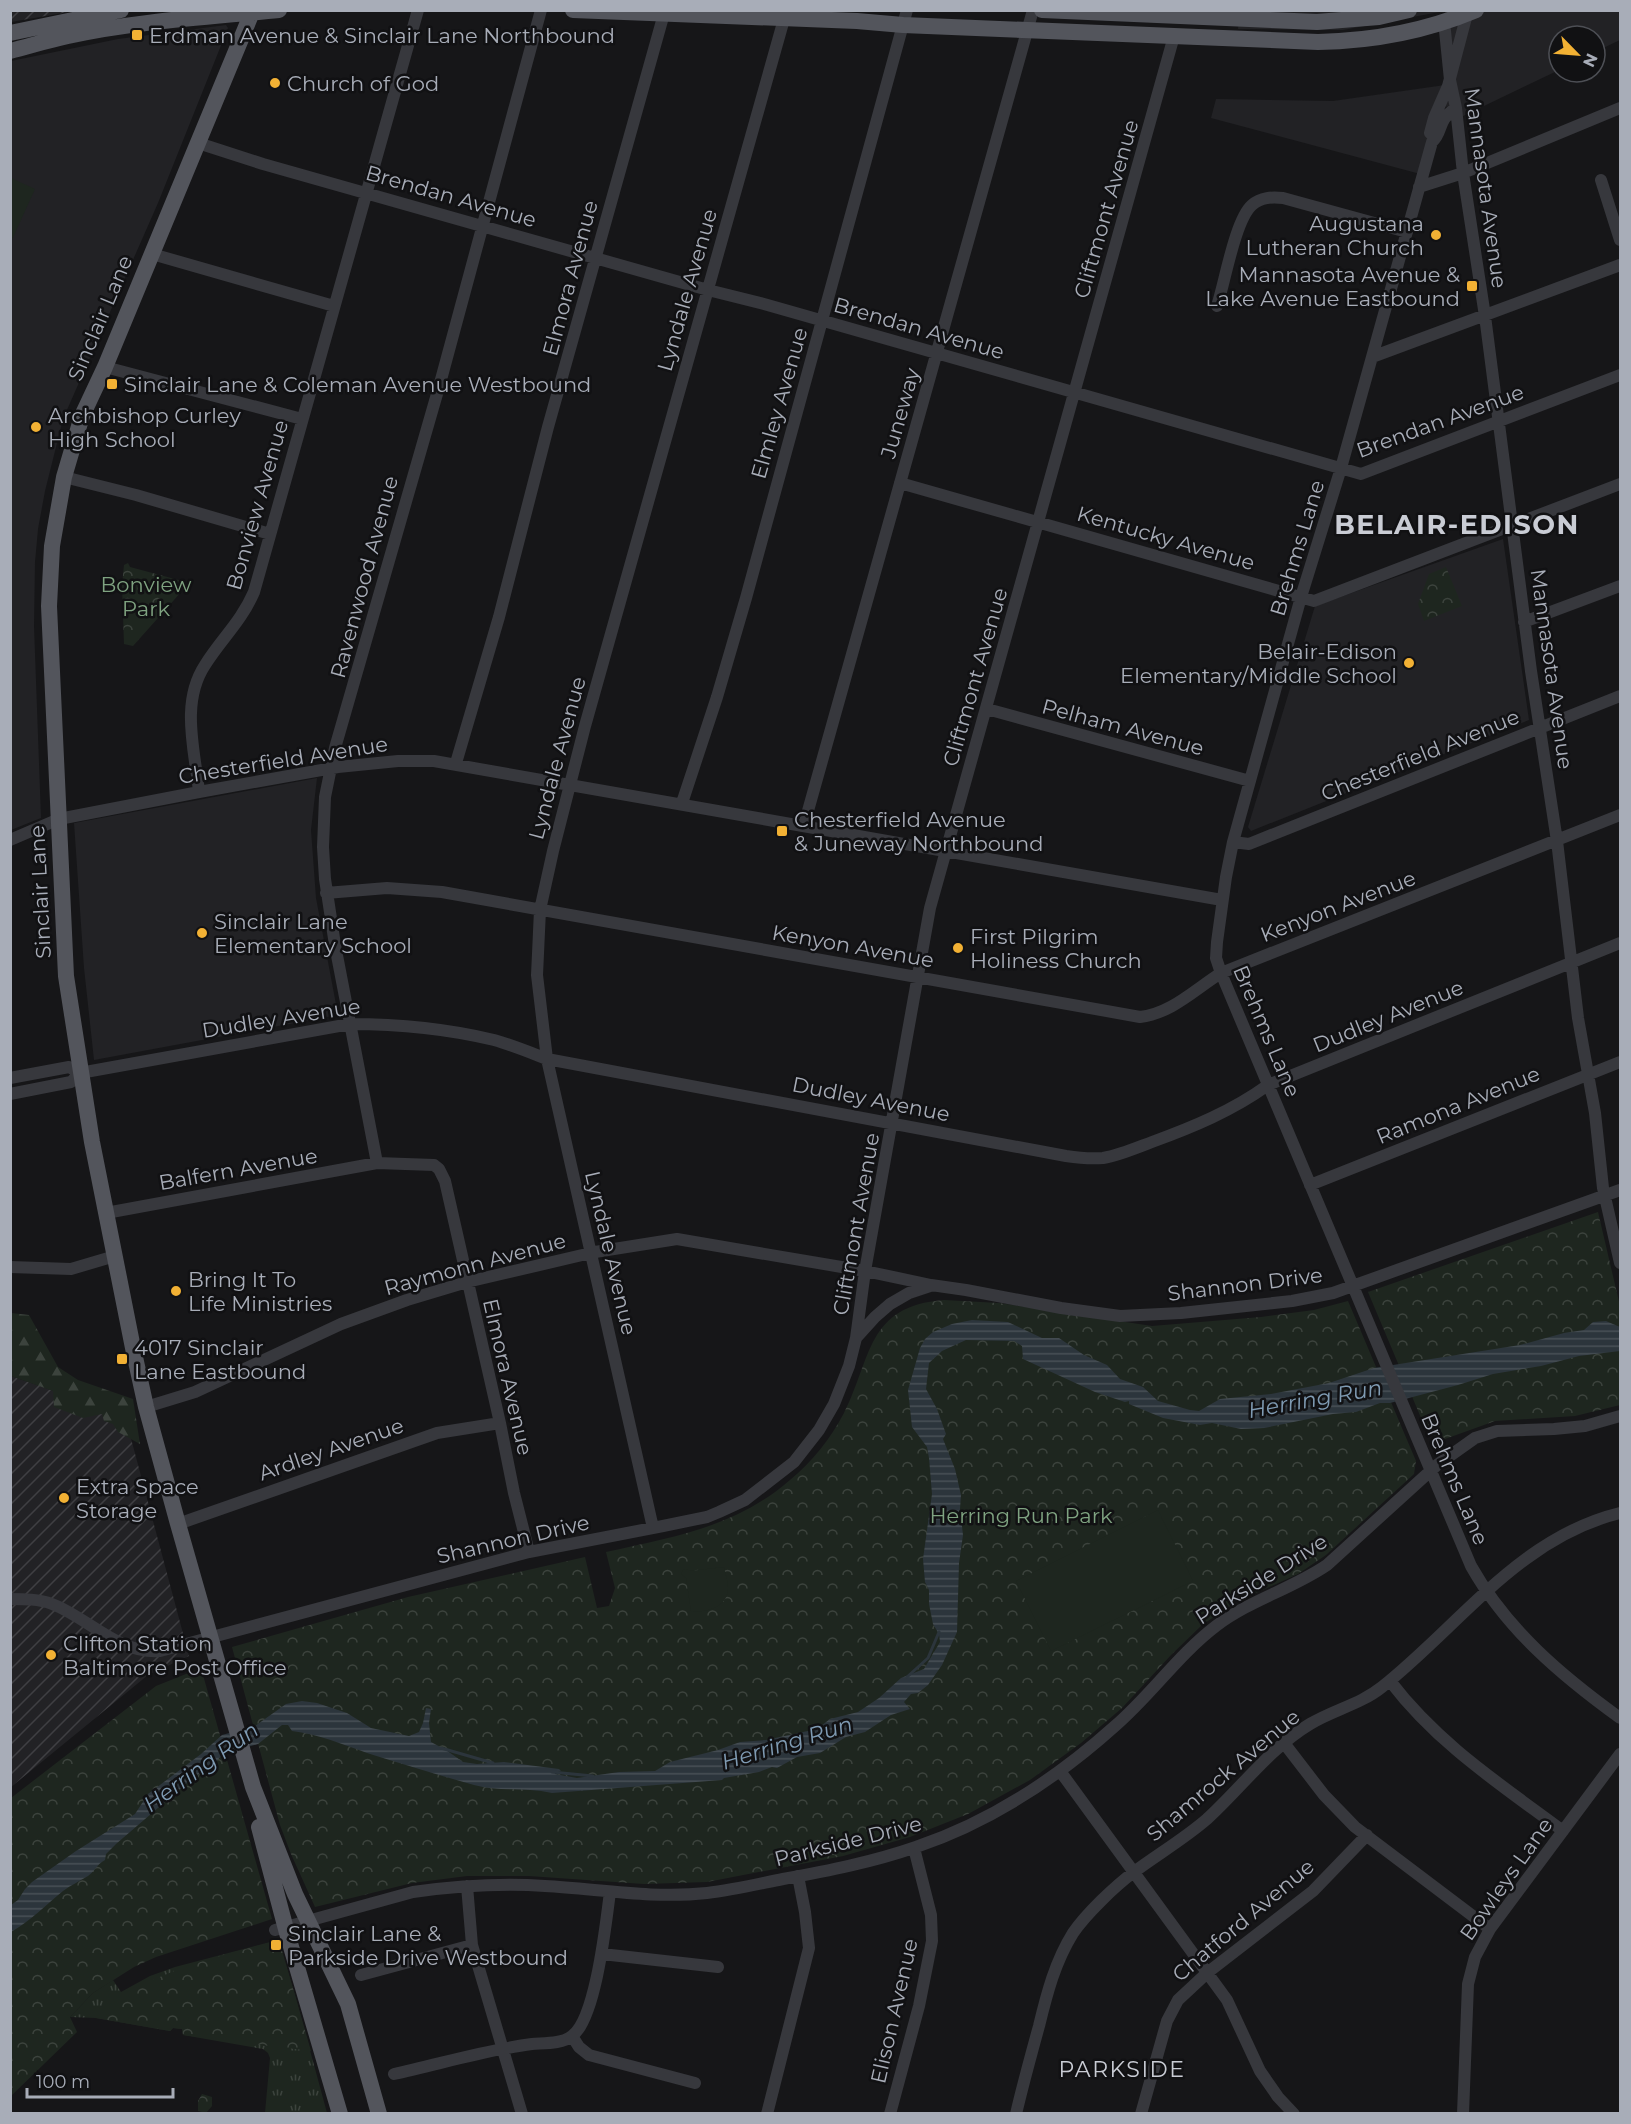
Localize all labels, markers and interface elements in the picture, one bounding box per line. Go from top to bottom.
place label: Erdman Avenue & Sinclair Lane Northbound [149,23,615,48]
north arrow [1547,24,1607,84]
marker: Erdman Avenue & Sinclair Lane Northbound [130,28,144,42]
text: N [1579,50,1601,70]
place label: Church of God [287,71,439,96]
marker: Church of God [268,76,282,90]
street label: Mannasota Avenue [1460,86,1512,290]
street label: Cliftmont Avenue [1069,117,1143,301]
street label: Brendan Avenue [363,160,539,232]
street label: Elmora Avenue [537,198,603,358]
street label: Lyndale Avenue [652,206,722,374]
place label: Augustana Lutheran Church [1245,211,1424,260]
marker: Augustana Lutheran Church [1429,228,1443,242]
street label: Sinclair Lane [62,252,138,384]
place label: Mannasota Avenue & Lake Avenue Eastbound [1205,262,1460,311]
marker: Mannasota Avenue & Lake Avenue Eastbound [1465,279,1479,293]
street label: Brendan Avenue [831,292,1007,364]
street label: Elmley Avenue [745,324,813,482]
street label: Juneway [875,364,925,462]
place label: Sinclair Lane & Coleman Avenue Westbound [124,372,591,397]
marker: Sinclair Lane & Coleman Avenue Westbound [105,377,119,391]
street label: Brendan Avenue [1353,379,1527,463]
place label: Archbishop Curley High School [48,403,241,452]
street label: Bonview Avenue [221,417,293,593]
marker: Archbishop Curley High School [29,420,43,434]
street label: Ravenwood Avenue [325,473,403,681]
street label: Brehms Lane [1265,477,1329,619]
street label: Kentucky Avenue [1074,501,1258,575]
district label: BELAIR-EDISON [1334,508,1580,541]
street label: Mannasota Avenue [1526,567,1578,771]
park label: Bonview Park [101,572,192,621]
street label: Cliftmont Avenue [938,585,1012,769]
place label: Belair-Edison Elementary/Middle School [1120,639,1397,688]
marker: Belair-Edison Elementary/Middle School [1402,656,1416,670]
street label: Lyndale Avenue [523,674,591,842]
street label: Pelham Avenue [1039,693,1207,761]
street label: Chesterfield Avenue [1317,704,1523,806]
street label: Chesterfield Avenue [177,731,389,789]
place label: Chesterfield Avenue & Juneway Northbound [794,807,1043,856]
marker: Chesterfield Avenue & Juneway Northbound [775,824,789,838]
street label: Sinclair Lane [24,825,56,959]
street label: Kenyon Avenue [1257,865,1419,947]
place label: Sinclair Lane Elementary School [214,909,412,958]
street label: Kenyon Avenue [770,919,936,973]
place label: First Pilgrim Holiness Church [970,924,1142,973]
marker: Sinclair Lane Elementary School [195,926,209,940]
marker: First Pilgrim Holiness Church [951,941,965,955]
street label: Brehms Lane [1228,961,1306,1101]
street label: Dudley Avenue [1309,974,1467,1058]
street label: Dudley Avenue [200,993,362,1043]
street label: Ramona Avenue [1373,1061,1543,1149]
street label: Dudley Avenue [790,1071,952,1127]
street label: Cliftmont Avenue [828,1131,884,1317]
street label: Balfern Avenue [157,1143,319,1195]
street label: Lyndale Avenue [580,1169,642,1337]
street label: Raymonn Avenue [381,1228,569,1300]
street label: Shannon Drive [1166,1262,1324,1306]
place label: Bring It To Life Ministries [188,1267,332,1316]
marker: Bring It To Life Ministries [169,1284,183,1298]
street label: Elmora Avenue [478,1296,538,1458]
place label: 4017 Sinclair Lane Eastbound [134,1335,306,1384]
marker: 4017 Sinclair Lane Eastbound [115,1352,129,1366]
water label: Herring Run [1246,1374,1384,1424]
street label: Brehms Lane [1416,1409,1494,1549]
street label: Ardley Avenue [255,1412,407,1486]
place label: Extra Space Storage [76,1474,199,1523]
marker: Extra Space Storage [57,1491,71,1505]
park label: Herring Run Park [930,1503,1113,1528]
street label: Shannon Drive [434,1509,592,1569]
street label: Parkside Drive [1190,1528,1332,1630]
place label: Clifton Station Baltimore Post Office [63,1631,287,1680]
marker: Clifton Station Baltimore Post Office [44,1648,58,1662]
street label: Shamrock Avenue [1141,1704,1305,1846]
water label: Herring Run [718,1710,856,1776]
water label: Herring Run [138,1716,264,1818]
street label: Parkside Drive [772,1811,924,1871]
street label: Bowleys Lane [1454,1813,1558,1945]
street label: Chatford Avenue [1167,1853,1319,1987]
place label: Sinclair Lane & Parkside Drive Westbound [288,1921,568,1970]
street label: Elison Avenue [865,1936,923,2086]
marker: Sinclair Lane & Parkside Drive Westbound [269,1938,283,1952]
district label: PARKSIDE [1059,2056,1185,2083]
scale bar [27,2061,172,2099]
text: 100 m [36,2071,90,2093]

